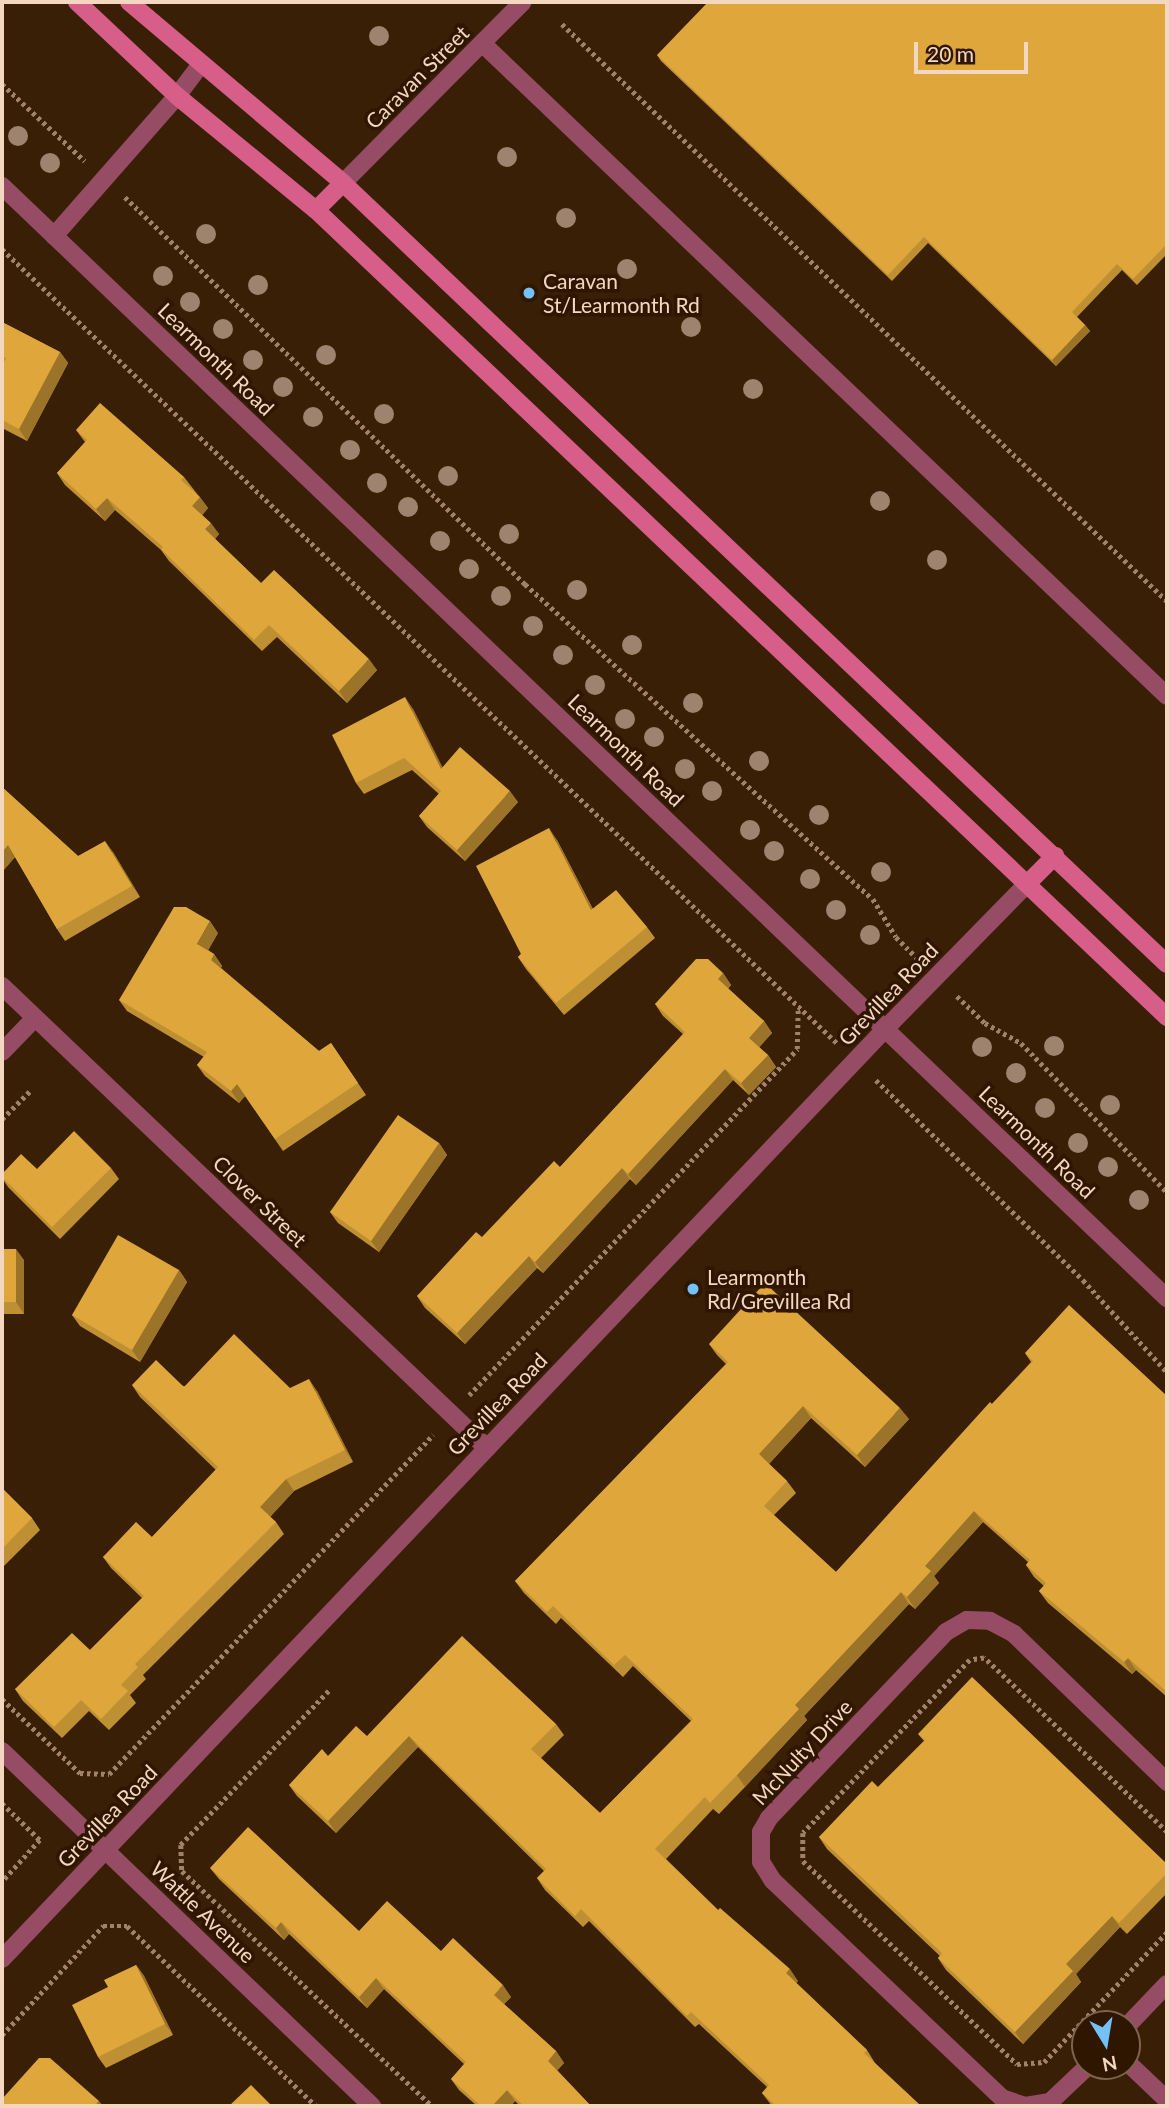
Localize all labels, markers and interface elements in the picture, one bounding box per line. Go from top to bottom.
street label: Caravan Street [360,20,474,134]
scale bar [917,28,1031,72]
text: 20 m [927,41,974,66]
place label: Caravan St/Learmonth Rd [543,268,700,318]
marker: Caravan St/Learmonth Rd [521,285,537,301]
street label: Learmonth Road [153,297,279,421]
street label: Learmonth Road [563,688,689,812]
street label: Grevillea Road [833,938,943,1050]
street label: Learmonth Road [974,1080,1100,1204]
street label: Clover Street [208,1150,312,1252]
place label: Learmonth Rd/Grevillea Rd [707,1264,851,1314]
marker: Learmonth Rd/Grevillea Rd [685,1281,701,1297]
street label: Grevillea Road [442,1348,552,1460]
street label: McNulty Drive [747,1694,857,1810]
street label: Grevillea Road [52,1760,162,1872]
street label: Wattle Avenue [145,1856,261,1968]
north arrow [1071,2010,1141,2080]
text: N [1100,2051,1119,2077]

